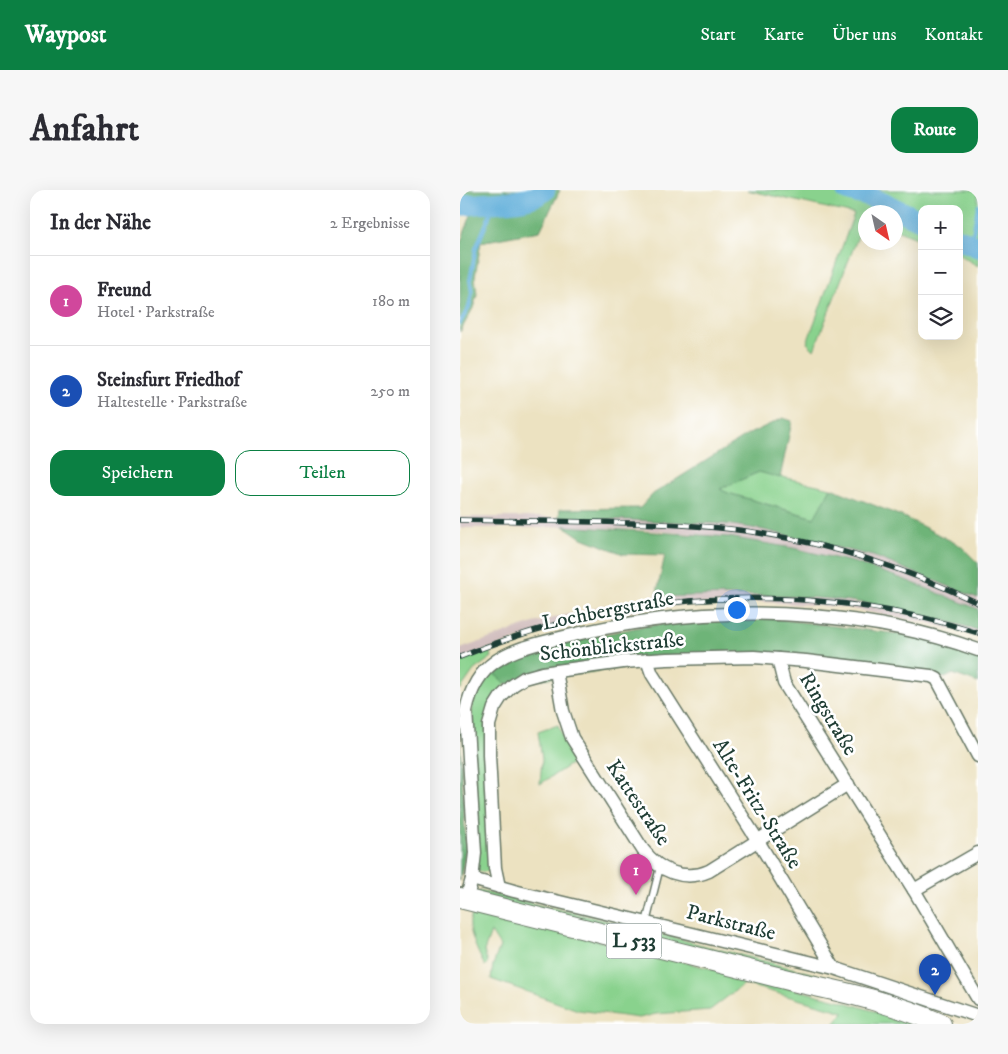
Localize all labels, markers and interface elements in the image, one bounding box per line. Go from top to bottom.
text: Waypost [25,20,106,50]
text: Start [700,24,736,46]
text: Karte [764,24,804,46]
text: Über uns [832,24,896,46]
text: Kontakt [924,24,983,46]
button: Route [891,107,978,153]
text: Anfahrt [30,108,139,152]
north arrow [858,205,903,250]
map controls [918,205,963,340]
button: + [918,205,963,250]
text: In der Nähe [50,210,151,236]
text: 2 Ergebnisse [330,213,410,233]
button: − [918,250,963,295]
text: Freund [97,279,151,302]
text: 1 [63,291,69,311]
text: 180 m [372,291,410,311]
button: layers [918,295,963,340]
text: Hotel · Parkstraße [97,302,215,322]
text: Steinsfurt Friedhof [97,369,240,392]
text: 2 [62,381,70,401]
text: 250 m [370,381,410,401]
text: Haltestelle · Parkstraße [97,392,247,412]
button: Speichern [50,450,225,496]
button: Teilen [235,450,410,496]
street label: Lochbergstraße [540,585,676,637]
your location [724,597,750,623]
street label: Schönblickstraße [539,626,686,668]
street label: Ringstraße [793,668,863,761]
street label: Alte-Fritz-Straße [707,734,808,874]
street label: Kattestraße [600,755,676,851]
pin: 1 [620,854,652,895]
street label: Parkstraße [684,899,779,947]
road number: L 533 [606,924,662,958]
pin: 2 [919,954,951,995]

